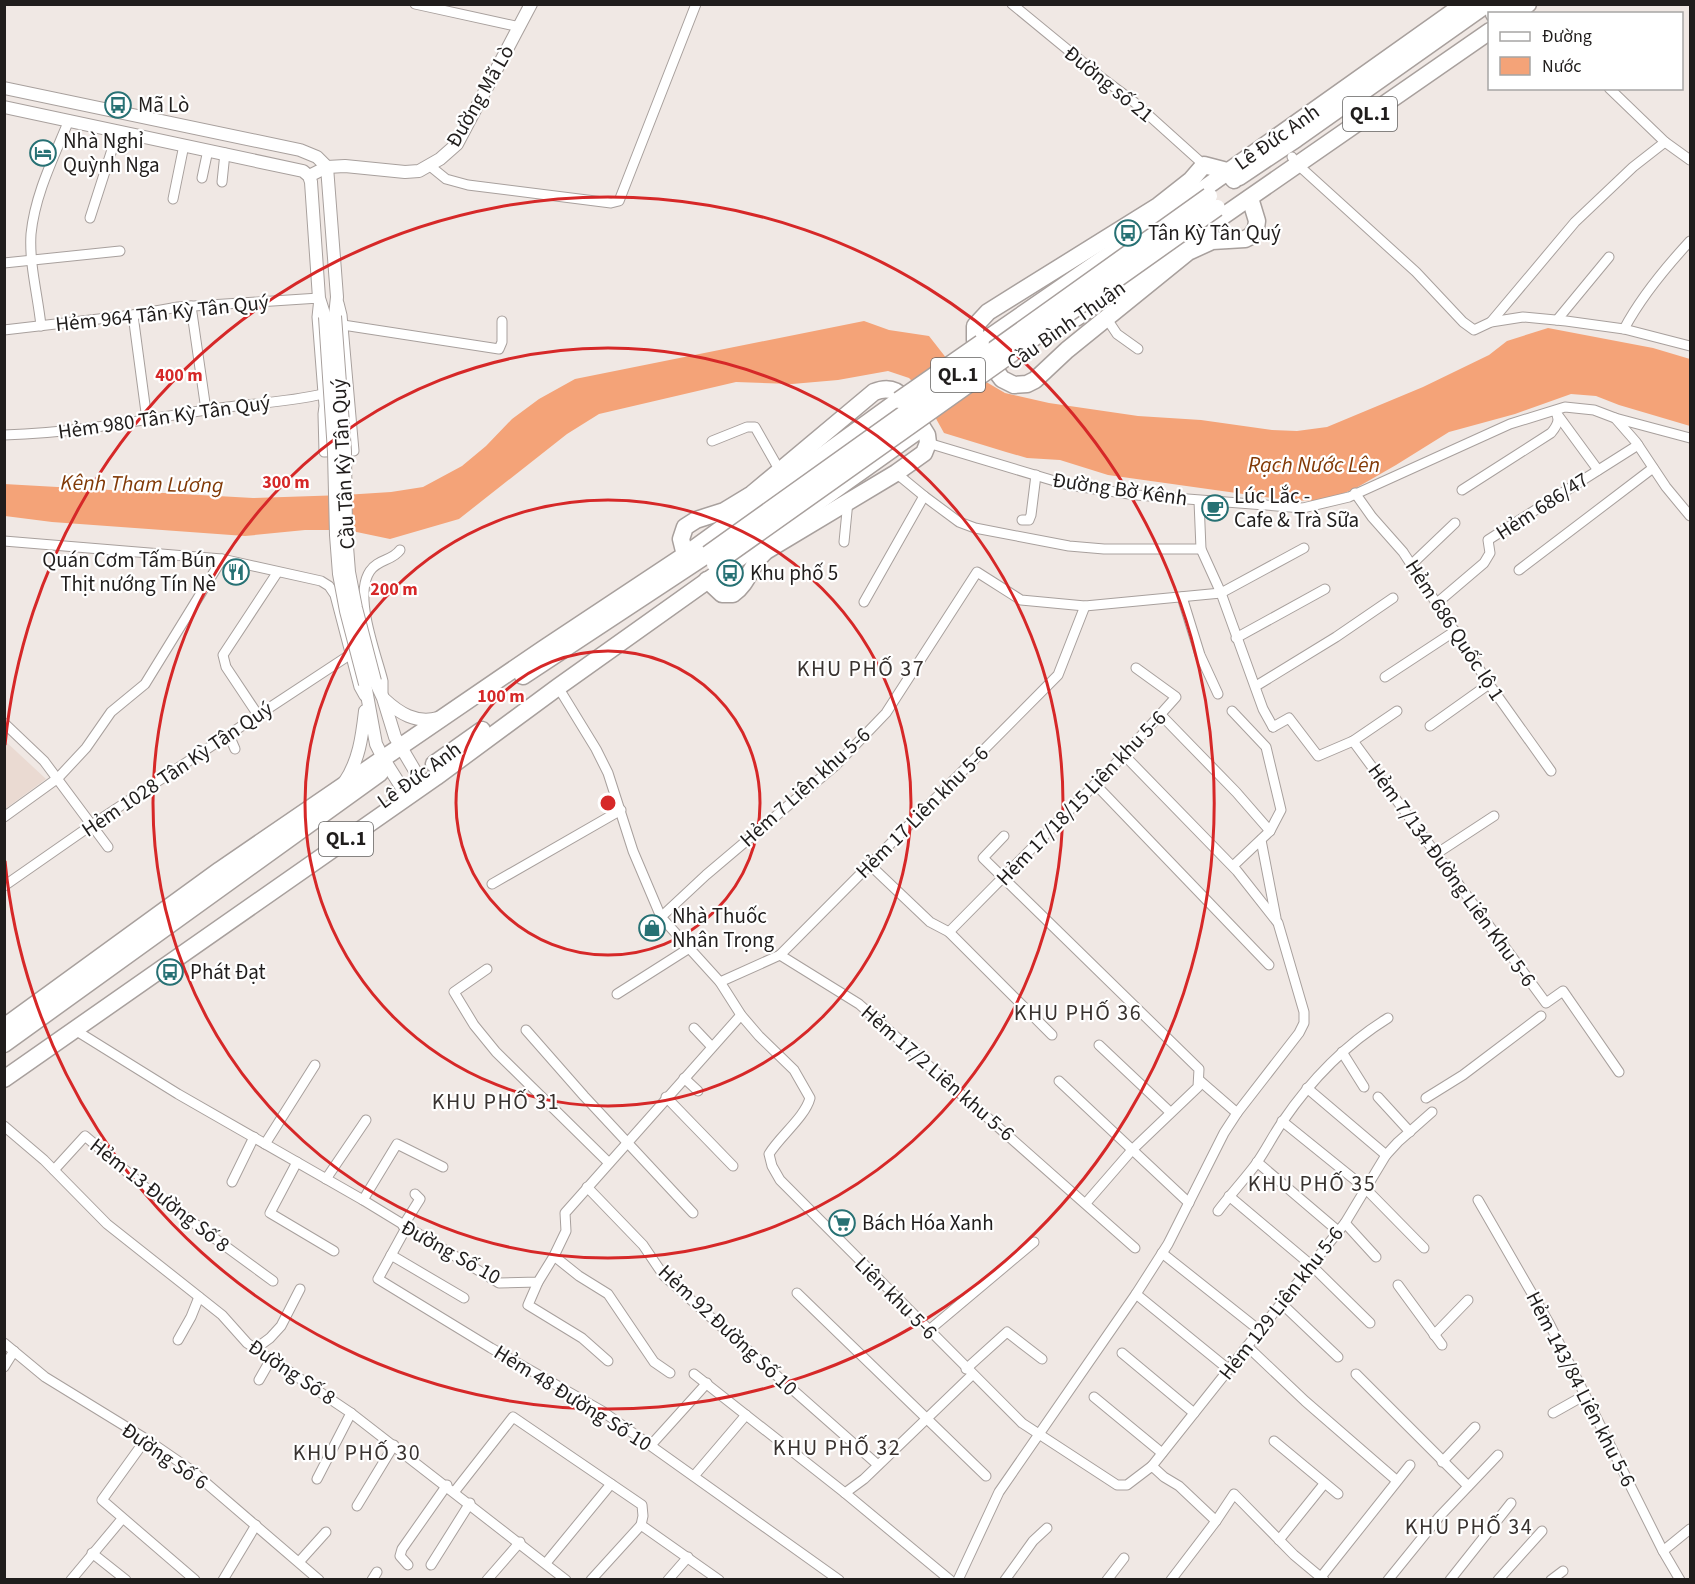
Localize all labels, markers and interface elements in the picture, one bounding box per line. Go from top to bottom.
legend [1488,12,1683,90]
text: Đường [1542,24,1592,49]
street label: Đường số 21 [1058,38,1160,130]
street label: Đường Mã Lò [439,39,521,153]
text: Nước [1542,54,1581,79]
bus stop icon: Mã Lò [103,90,133,120]
place label: Mã Lò [138,90,189,120]
street label: Lê Đức Anh [1228,97,1326,177]
road number: QL.1 [1343,97,1397,131]
place label: Nhà Nghỉ Quỳnh Nga [63,126,160,180]
hotel icon: Nhà Nghỉ Quỳnh Nga [28,138,58,168]
bus stop icon: Tân Kỳ Tân Quý [1113,218,1143,248]
place label: Tân Kỳ Tân Quý [1148,218,1281,248]
street label: Cầu Bình Thuận [1000,273,1132,377]
street label: Hẻm 964 Tân Kỳ Tân Quý [54,287,270,339]
road number: QL.1 [931,358,985,392]
text: 400 m [155,363,203,388]
street label: Cầu Tân Kỳ Tân Quý [324,378,362,550]
street label: Hẻm 980 Tân Kỳ Tân Quý [56,387,272,447]
water label: Rạch Nước Lên [1248,449,1380,481]
street label: Đường Bờ Kênh [1051,465,1189,513]
street label: Hẻm 686/47 [1490,465,1594,547]
water label: Kênh Tham Lương [60,467,224,501]
text: 300 m [262,470,310,495]
place label: Lúc Lắc - Cafe & Trà Sữa [1234,481,1359,535]
cafe icon: Lúc Lắc - Cafe & Trà Sữa [1200,493,1230,523]
place label: Quán Cơm Tấm Bún Thịt nướng Tín Nè [42,545,216,599]
street label: Hẻm 686 Quốc lộ 1 [1398,553,1512,707]
restaurant icon: Quán Cơm Tấm Bún Thịt nướng Tín Nè [221,557,251,587]
bus stop icon: Khu phố 5 [715,558,745,588]
place label: Khu phố 5 [750,558,838,588]
text: 200 m [370,577,418,602]
district label: KHU PHỐ 37 [797,653,925,685]
text: 100 m [477,684,525,709]
street label: Hẻm 1028 Tân Kỳ Tân Quý [76,694,279,844]
street label: Hẻm 17/18/15 Liên khu 5-6 [989,704,1173,892]
street label: Hẻm 7 Liên khu 5-6 [733,720,877,854]
street label: Lê Đức Anh [371,734,467,816]
street label: Hẻm 17 Liên khu 5-6 [849,739,995,885]
street label: Hẻm 7/134 Đường Liên Khu 5-6 [1361,757,1543,993]
centre of rings [598,793,618,813]
road number: QL.1 [319,822,373,856]
place label: Nhà Thuốc Nhân Trọng [672,901,775,955]
shop icon: Nhà Thuốc Nhân Trọng [637,913,667,943]
bus stop icon: Phát Đạt [155,957,185,987]
place label: Phát Đạt [190,957,266,987]
district label: KHU PHỐ 36 [1014,997,1142,1029]
street label: Hẻm 17/2 Liên khu 5-6 [855,998,1021,1148]
district label: KHU PHỐ 31 [432,1086,560,1118]
street label: Hẻm 13 Đường Số 8 [84,1131,236,1259]
district label: KHU PHỐ 35 [1248,1168,1376,1200]
supermarket icon: Bách Hóa Xanh [827,1208,857,1238]
place label: Bách Hóa Xanh [862,1208,994,1238]
street label: Đường Số 10 [396,1212,506,1292]
street label: Hẻm 129 Liên khu 5-6 [1211,1220,1351,1386]
street label: Liên khu 5-6 [848,1250,944,1346]
street label: Hẻm 92 Đường Số 10 [652,1257,804,1403]
street label: Hẻm 143/84 Liên khu 5-6 [1519,1286,1643,1492]
street label: Đường Số 8 [242,1332,342,1412]
street label: Hẻm 48 Đường Số 10 [488,1337,658,1459]
street label: Đường Số 6 [116,1415,214,1497]
district label: KHU PHỐ 32 [773,1432,901,1464]
district label: KHU PHỐ 30 [293,1437,421,1469]
district label: KHU PHỐ 34 [1405,1511,1533,1543]

